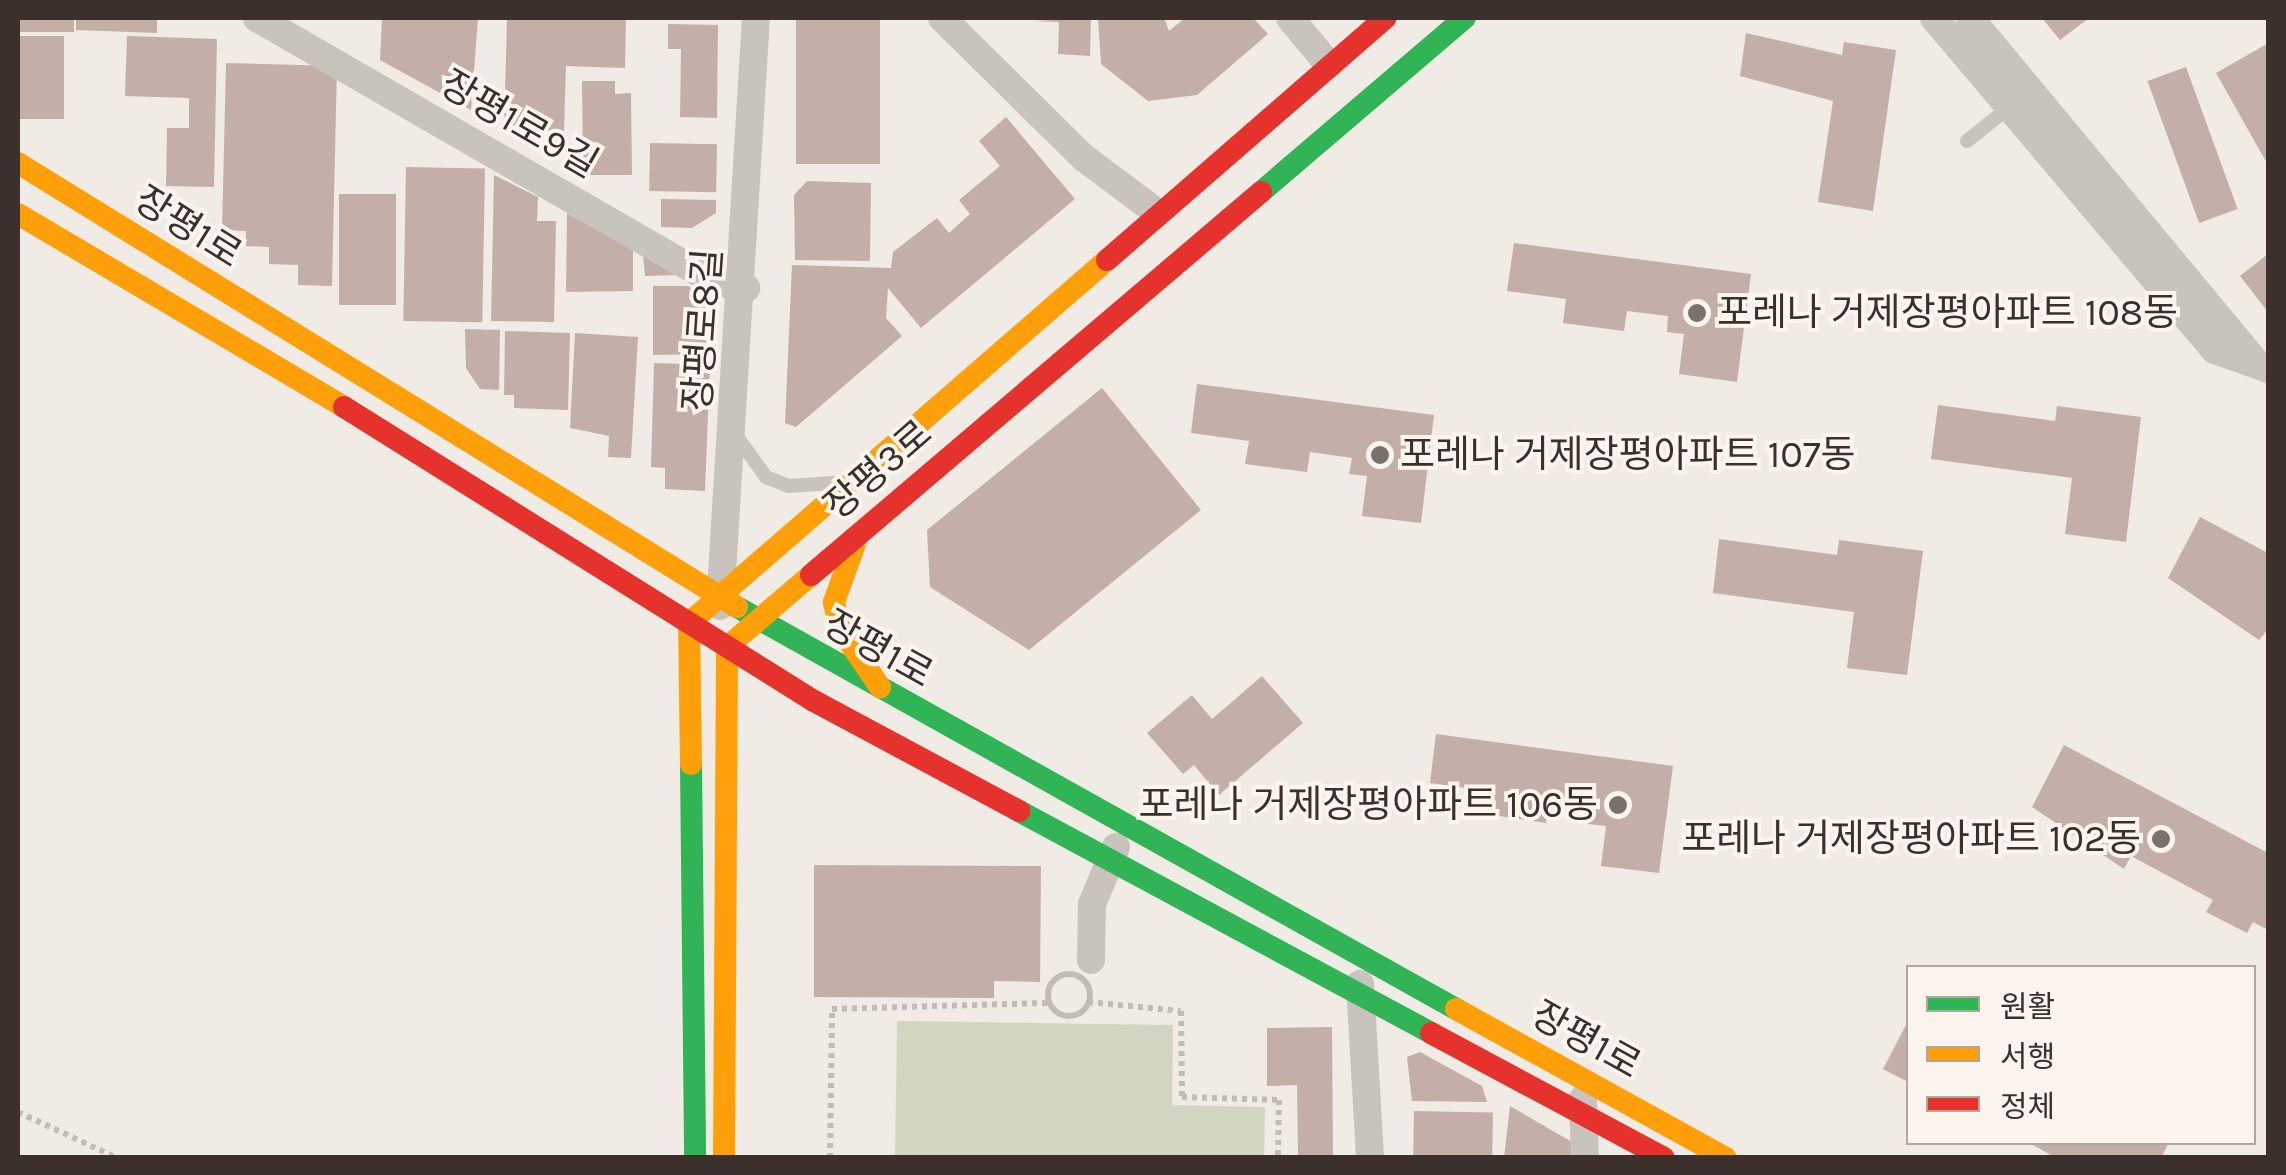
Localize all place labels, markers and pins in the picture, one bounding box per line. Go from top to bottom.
place label: 포레나 거제장평아파트 108동 [1717,290,2178,336]
marker: 포레나 거제장평아파트 108동 [1686,302,1708,324]
place label: 포레나 거제장평아파트 107동 [1400,432,1856,478]
marker: 포레나 거제장평아파트 107동 [1369,444,1391,466]
place label: 포레나 거제장평아파트 106동 [1139,782,1598,828]
marker: 포레나 거제장평아파트 106동 [1607,794,1629,816]
place label: 포레나 거제장평아파트 102동 [1681,816,2141,862]
marker: 포레나 거제장평아파트 102동 [2150,828,2172,850]

